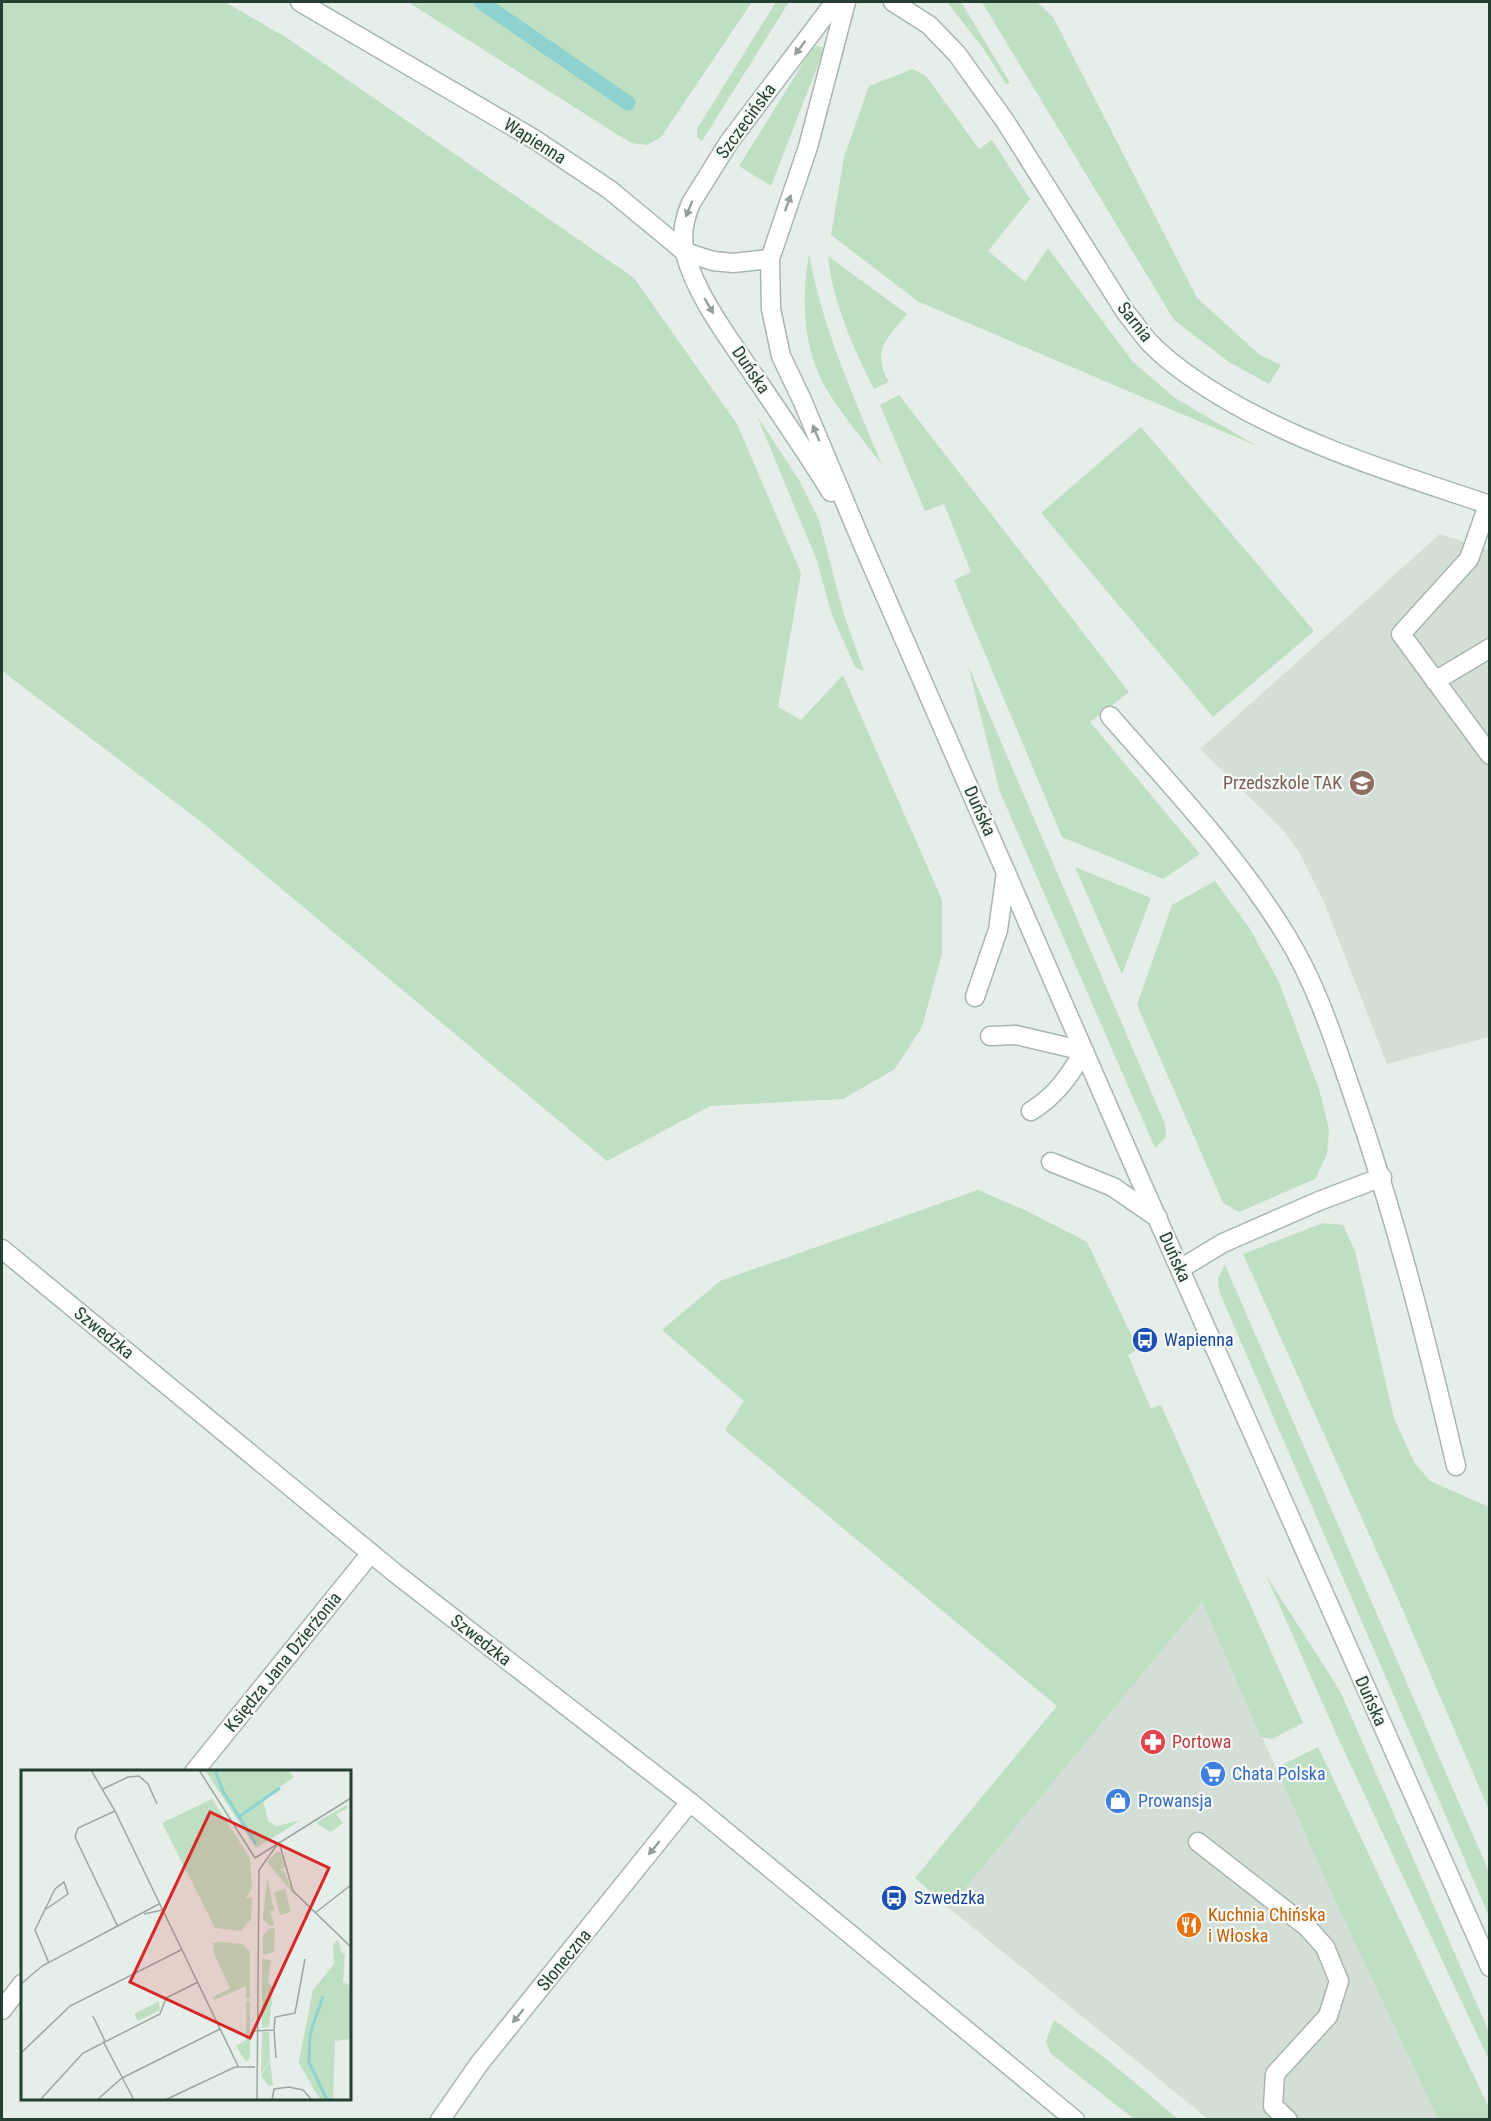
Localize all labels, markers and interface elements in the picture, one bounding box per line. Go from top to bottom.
one-way arrow [794,41,806,56]
street label: Szczecińska [711,79,780,162]
street label: Wapienna [500,113,570,168]
one-way arrow [784,194,793,212]
one-way arrow [684,200,694,218]
one-way arrow [704,297,714,314]
street label: Sarnia [1113,298,1157,346]
street label: Duńska [728,342,775,397]
one-way arrow [811,424,820,442]
school or university icon: Przedszkole TAK [1347,768,1377,798]
place label: Przedszkole TAK [1223,772,1342,793]
street label: Duńska [960,782,1001,839]
street label: Duńska [1155,1228,1196,1285]
street label: Szwedzka [70,1302,138,1363]
bus stop icon: Wapienna [1130,1325,1160,1355]
place label: Wapienna [1164,1329,1234,1350]
street label: Księdza Jana Dzierżonia [220,1588,345,1736]
street label: Szwedzka [447,1609,516,1670]
street label: Duńska [1351,1672,1392,1729]
pharmacy icon: Portowa [1138,1727,1168,1757]
place label: Portowa [1172,1731,1231,1752]
supermarket icon: Chata Polska [1198,1759,1228,1789]
place label: Chata Polska [1232,1763,1326,1784]
inset map [21,1770,351,2100]
shop icon: Prowansja [1103,1786,1133,1816]
place label: Prowansja [1138,1790,1212,1811]
one-way arrow [647,1840,660,1856]
bus stop icon: Szwedzka [879,1883,909,1913]
place label: Szwedzka [914,1887,985,1908]
place label: Kuchnia Chińska i Włoska [1208,1904,1326,1946]
restaurant icon: Kuchnia Chińska i Włoska [1174,1910,1204,1940]
street label: Słoneczna [532,1924,595,1995]
one-way arrow [512,2008,525,2024]

